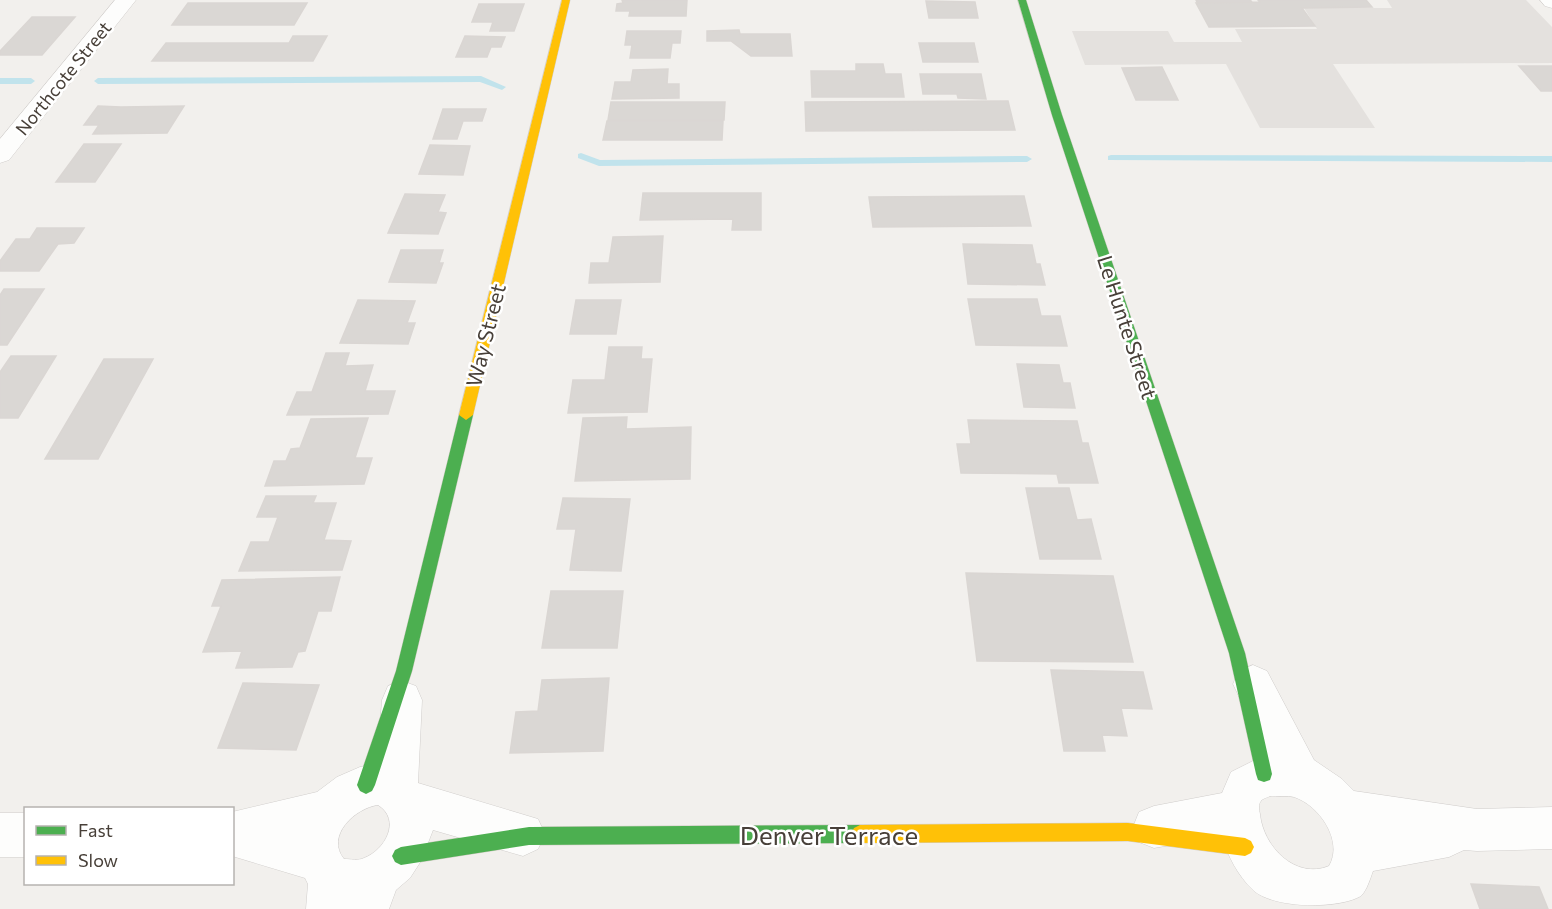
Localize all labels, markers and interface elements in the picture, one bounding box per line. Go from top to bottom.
street label: Northcote Street [10,17,116,139]
street label: Le Hunte Street [1093,252,1163,402]
street label: Way Street [460,281,510,389]
legend [24,807,234,885]
text: Fast [78,819,113,841]
street label: Denver Terrace [740,819,918,850]
text: Slow [78,849,118,871]

